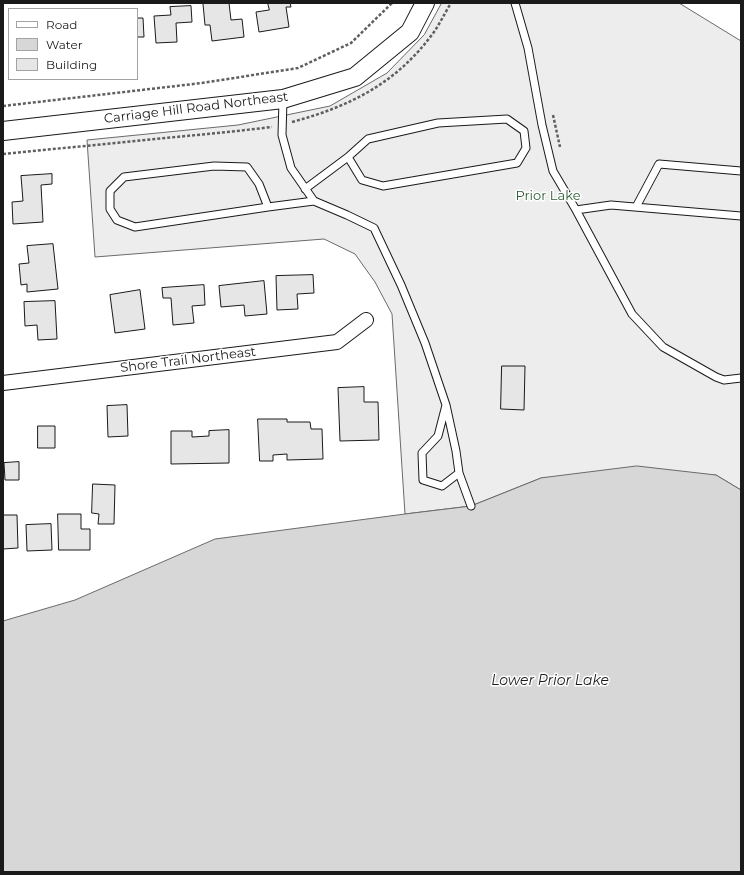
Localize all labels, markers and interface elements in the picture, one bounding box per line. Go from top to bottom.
legend [8,8,138,80]
text: Road [46,17,77,32]
text: Water [46,37,82,52]
text: Building [46,57,97,72]
street label: Carriage Hill Road Northeast [103,89,289,127]
park label: Prior Lake [515,188,581,204]
street label: Shore Trail Northeast [119,344,257,376]
water label: Lower Prior Lake [491,673,609,689]

